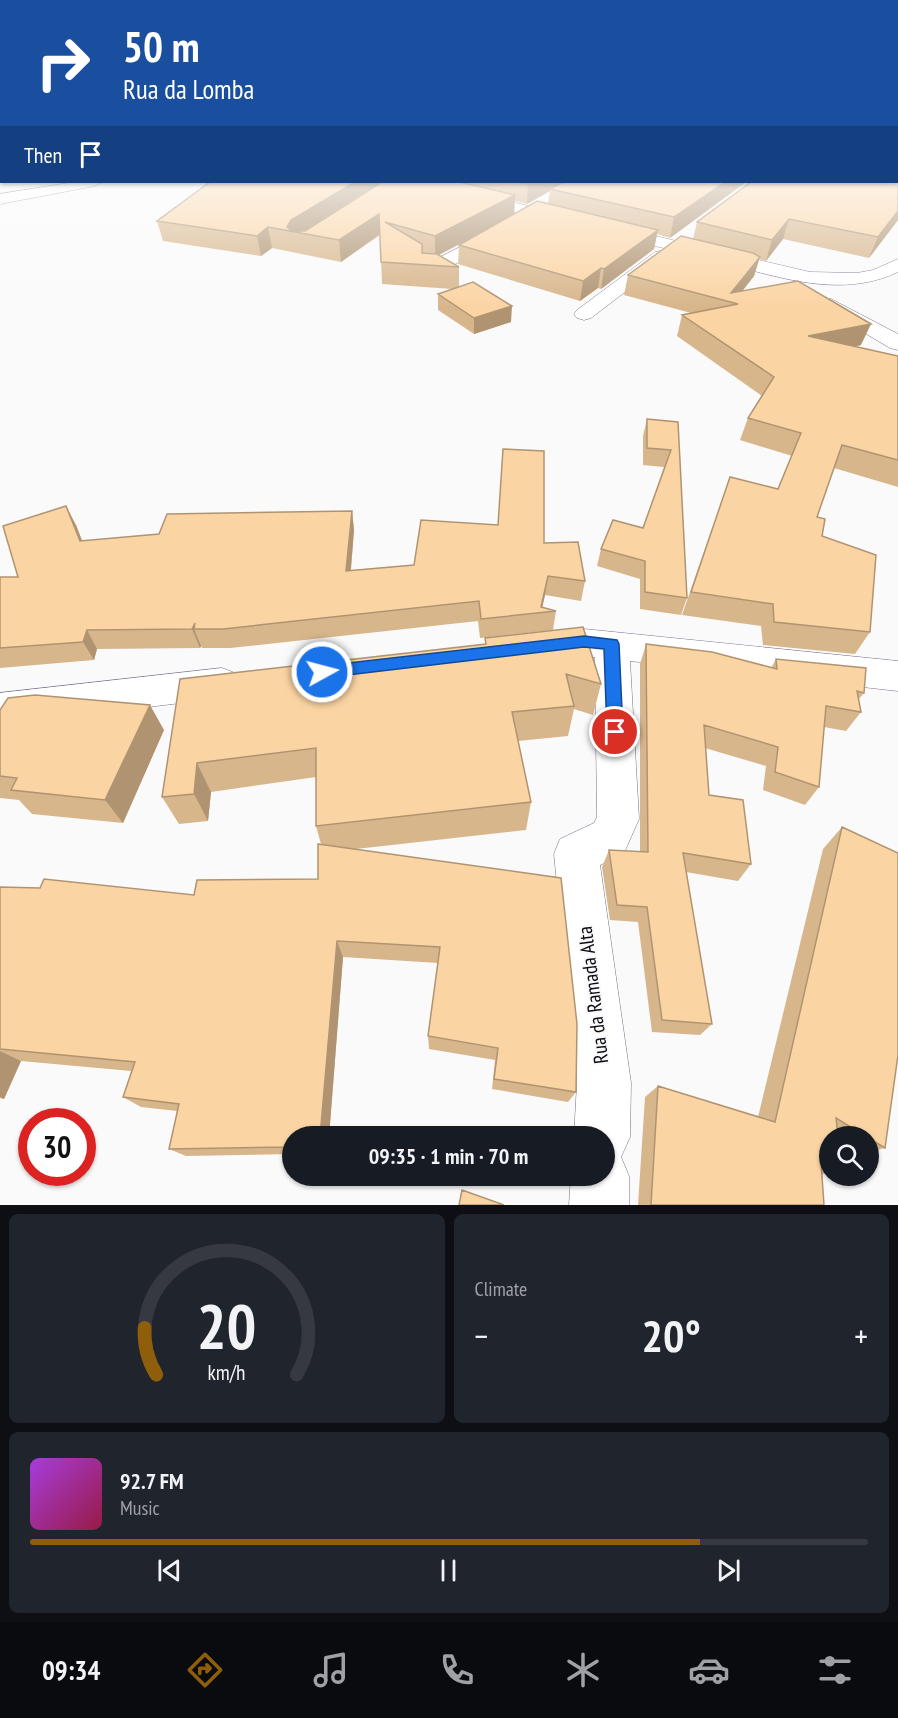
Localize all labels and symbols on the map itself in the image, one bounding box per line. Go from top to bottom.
position arrow [290,640,354,704]
pin [589,706,640,757]
street label: Rua da Ramada Alta [572,925,614,1065]
speed limit sign: 30 [18,1108,96,1186]

